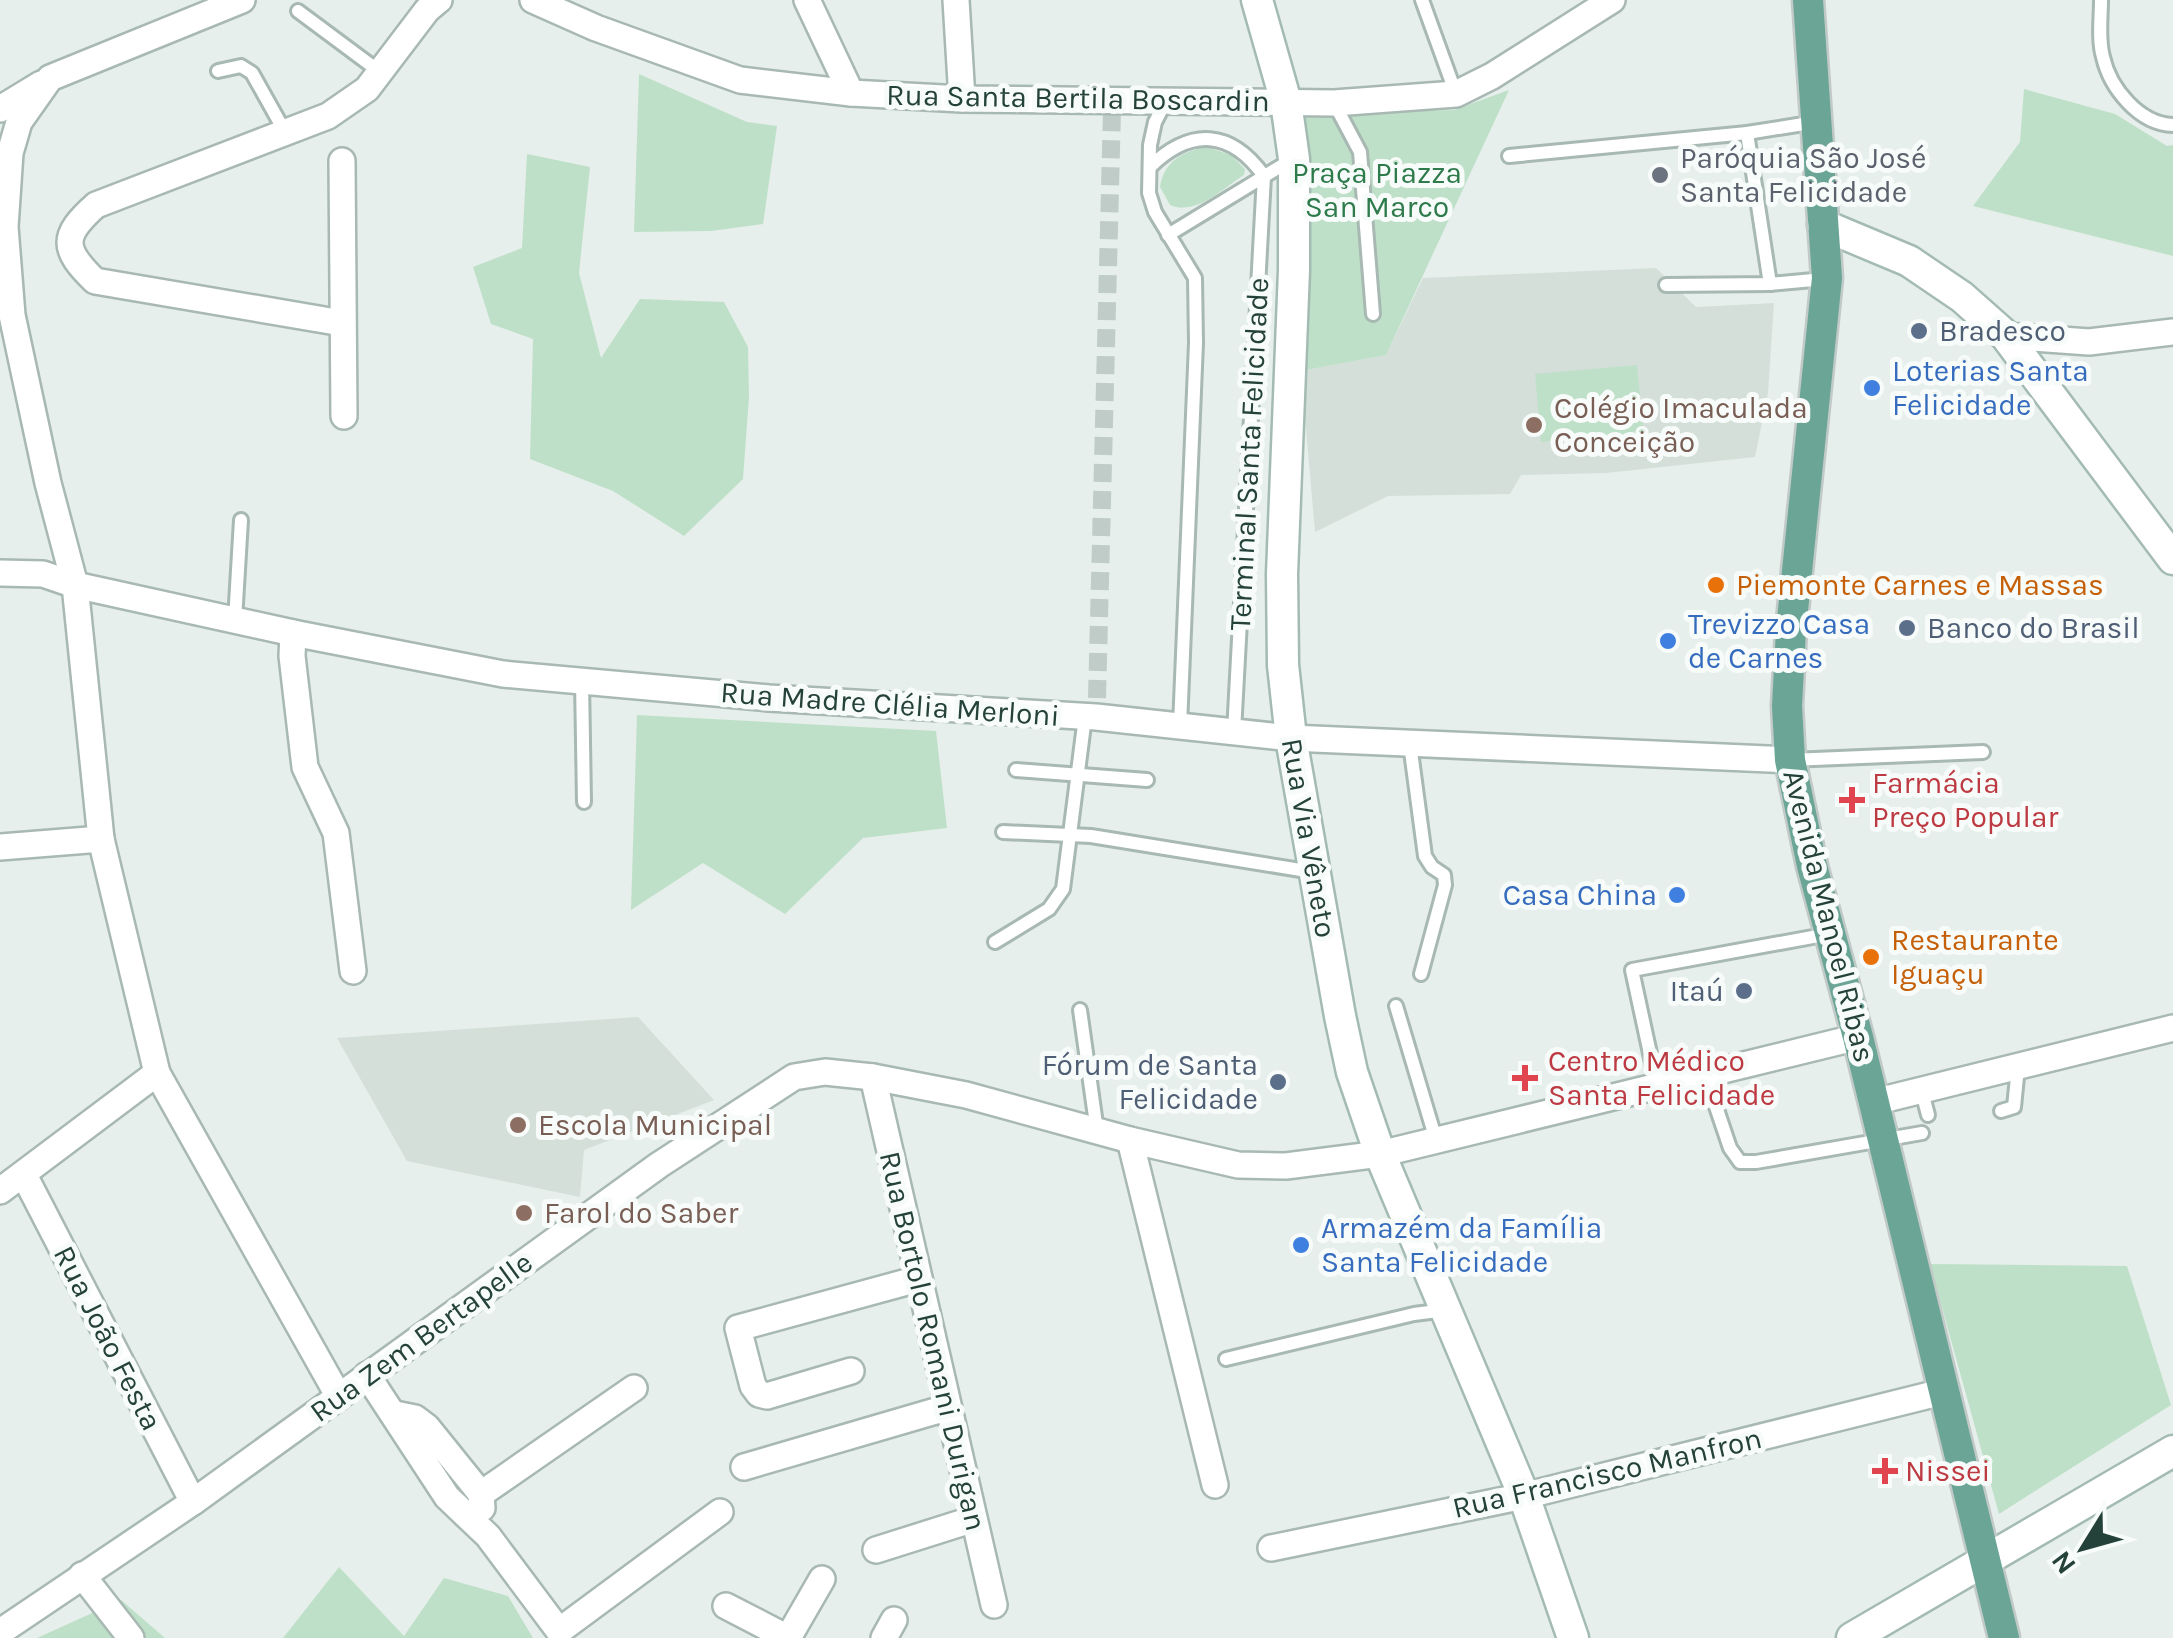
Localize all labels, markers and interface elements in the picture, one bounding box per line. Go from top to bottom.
street label: Rua Santa Bertila Boscardin [886,77,1270,119]
place label: Paróquia São José Santa Felicidade [1680,140,1926,210]
park label: Praça Piazza San Marco [1292,155,1462,225]
marker: Paróquia São José Santa Felicidade [1649,164,1671,186]
street label: Terminal Santa Felicidade [1222,277,1276,631]
place label: Bradesco [1939,313,2066,349]
marker: Bradesco [1908,320,1930,342]
place label: Loterias Santa Felicidade [1892,353,2089,423]
marker: Loterias Santa Felicidade [1861,377,1883,399]
place label: Colégio Imaculada Conceição [1554,390,1808,460]
marker: Colégio Imaculada Conceição [1523,414,1545,436]
place label: Piemonte Carnes e Massas [1736,567,2104,603]
marker: Piemonte Carnes e Massas [1705,574,1727,596]
place label: Trevizzo Casa de Carnes [1688,606,1870,676]
place label: Banco do Brasil [1927,610,2140,646]
marker: Banco do Brasil [1896,617,1918,639]
marker: Trevizzo Casa de Carnes [1657,630,1679,652]
street label: Rua Madre Clélia Merloni [719,674,1061,734]
street label: Rua Via Vêneto [1274,735,1344,941]
place label: Farmácia Preço Popular [1872,765,2058,835]
street label: Avenida Manoel Ribas [1775,766,1883,1066]
marker: Farmácia Preço Popular [1841,789,1863,811]
place label: Casa China [1503,877,1657,913]
marker: Casa China [1666,884,1688,906]
place label: Restaurante Iguaçu [1891,922,2059,992]
marker: Restaurante Iguaçu [1860,946,1882,968]
place label: Itaú [1670,973,1724,1009]
marker: Itaú [1733,980,1755,1002]
place label: Centro Médico Santa Felicidade [1548,1043,1775,1113]
place label: Fórum de Santa Felicidade [1042,1047,1258,1117]
marker: Centro Médico Santa Felicidade [1512,1065,1538,1091]
marker: Fórum de Santa Felicidade [1267,1071,1289,1093]
place label: Escola Municipal [538,1107,772,1143]
marker: Escola Municipal [507,1114,529,1136]
street label: Rua Bortolo Romani Durigan [872,1148,994,1534]
place label: Farol do Saber [544,1195,738,1231]
marker: Farol do Saber [513,1202,535,1224]
place label: Armazém da Família Santa Felicidade [1321,1210,1602,1280]
marker: Armazém da Família Santa Felicidade [1290,1234,1312,1256]
street label: Rua João Festa [46,1240,170,1436]
street label: Rua Zem Bertapelle [303,1244,539,1430]
street label: Rua Francisco Manfron [1449,1420,1765,1526]
place label: Nissei [1905,1453,1990,1489]
marker: Nissei [1874,1460,1896,1482]
north arrow [2033,1498,2133,1598]
text: N [2044,1545,2083,1581]

